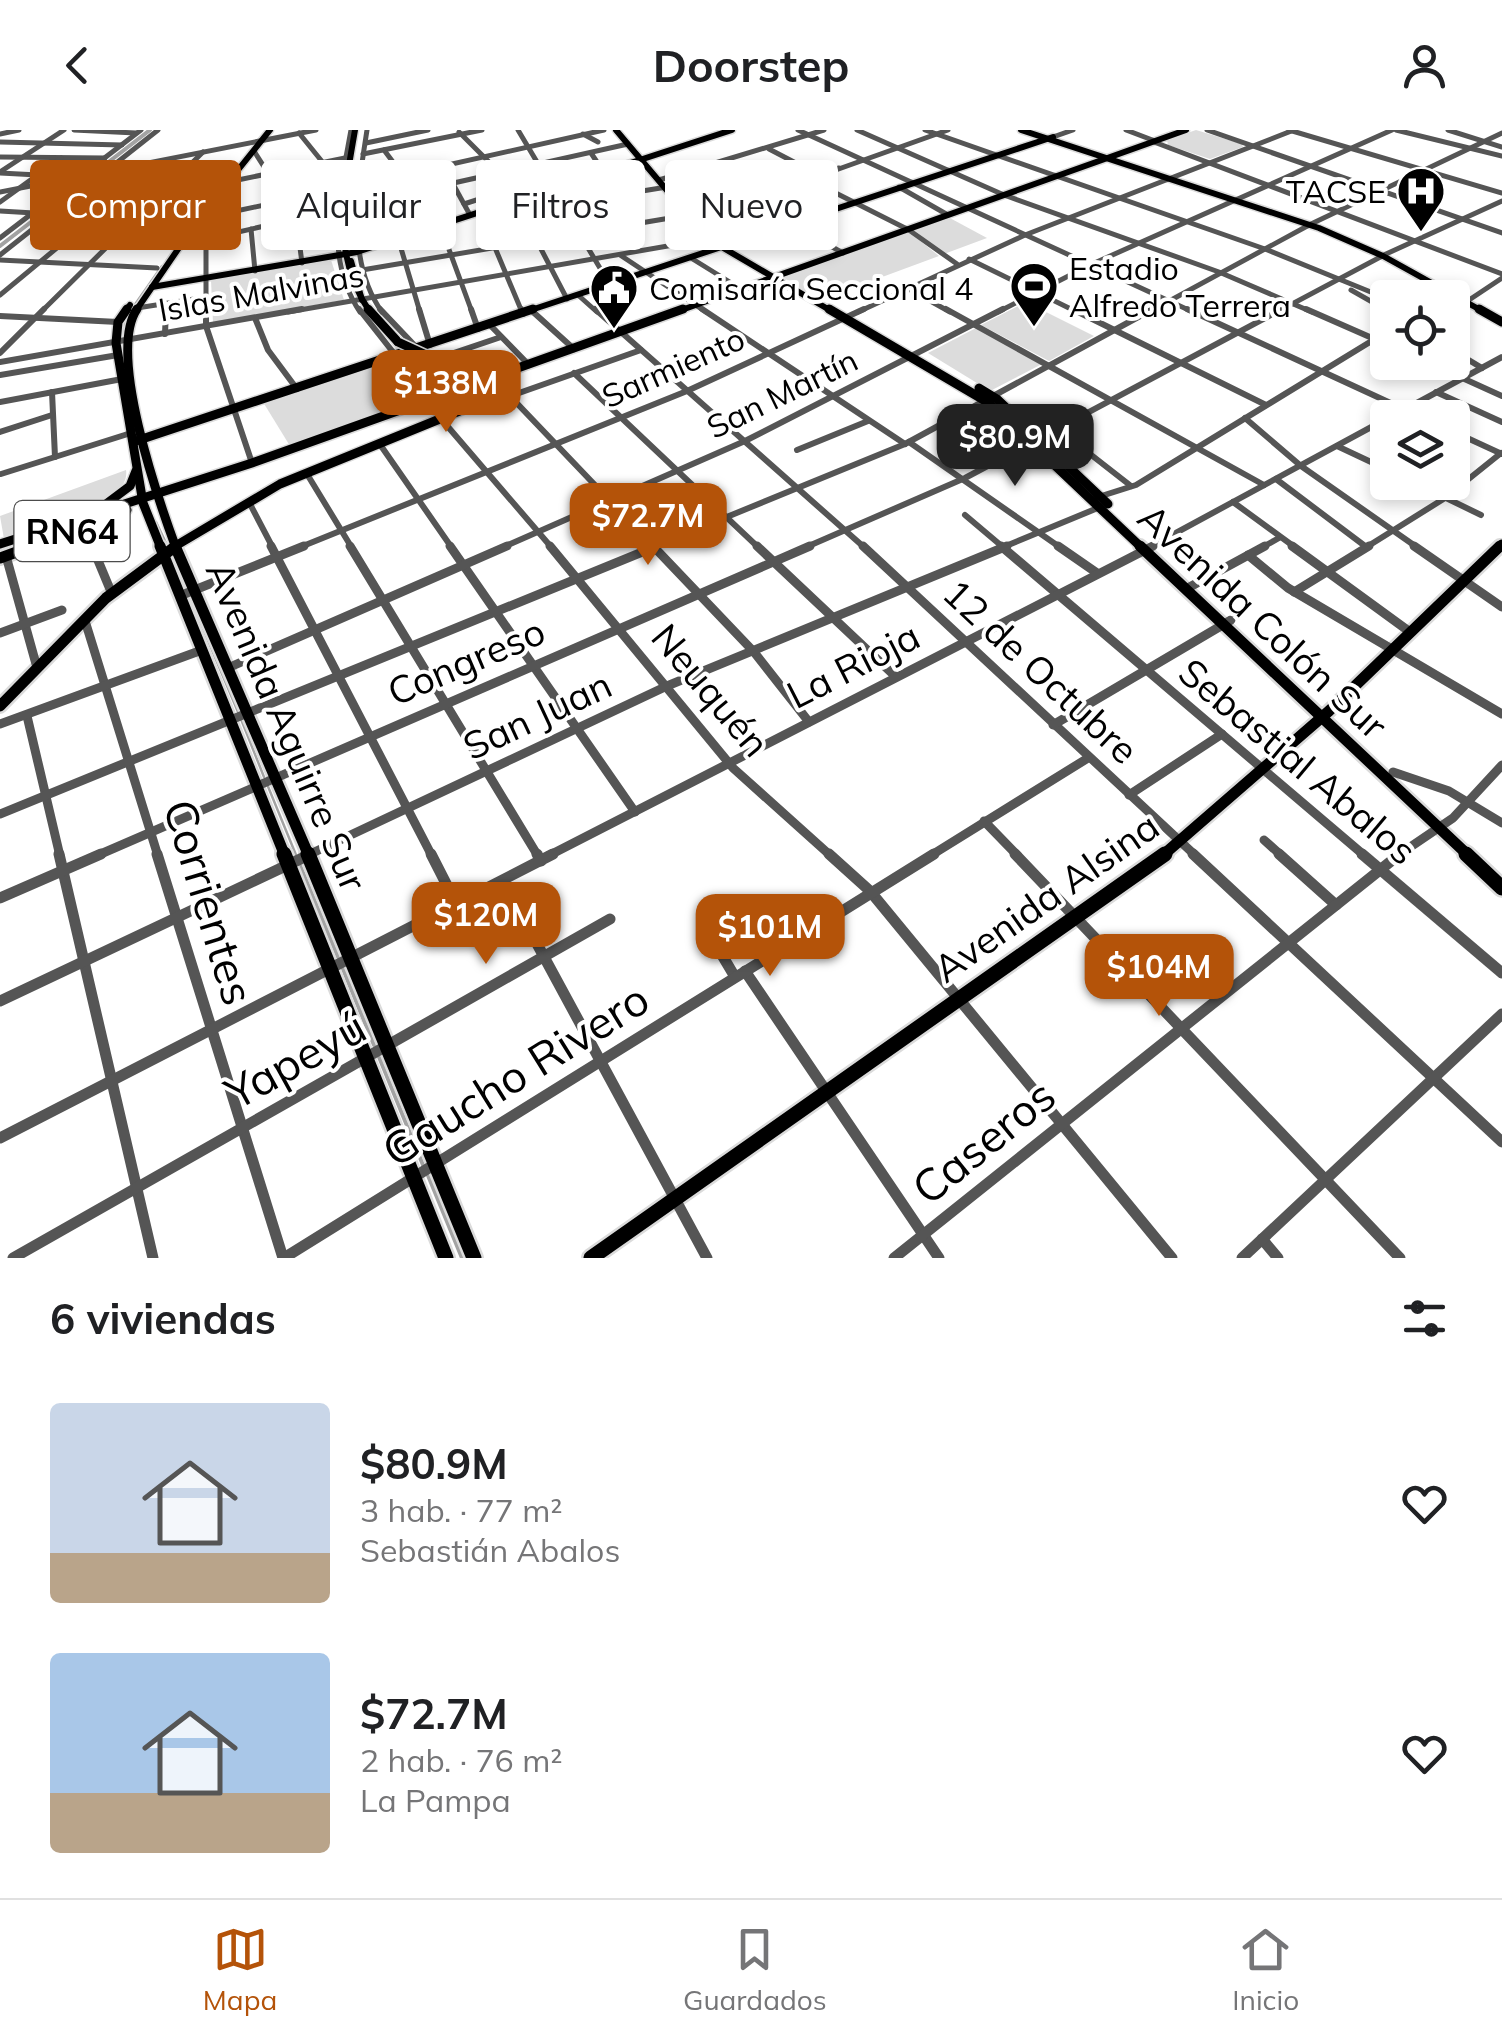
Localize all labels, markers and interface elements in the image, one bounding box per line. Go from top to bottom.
text: Doorstep [653,37,849,93]
icon: back [50,38,105,93]
icon: person [1397,38,1452,93]
chip: Comprar [30,160,241,250]
chip: Alquilar [261,160,456,250]
chip: Filtros [476,160,645,250]
chip: Nuevo [665,160,838,250]
hospital icon: TACSE [1395,165,1447,233]
place label: TACSE [1286,171,1386,211]
place label: Estadio Alfredo Terrera [1069,248,1291,325]
street label: Islas Malvinas [155,254,367,330]
sports icon: Estadio Alfredo Terrera [1008,260,1060,328]
public building icon: Comisaría Seccional 4 [588,262,640,330]
place label: Comisaría Seccional 4 [649,268,973,308]
map controls [1370,280,1470,500]
button: locate [1370,280,1470,380]
street label: Sarmiento [595,318,751,416]
street label: San Martín [700,339,864,447]
pin: $138M [376,350,516,435]
text: $138M [394,362,498,402]
button: layers [1370,400,1470,500]
pin: $80.9M [934,404,1096,489]
text: $80.9M [959,416,1071,456]
pin: $72.7M [567,483,729,568]
street label: Avenida Colón Sur [1129,493,1398,749]
text: $72.7M [592,495,704,535]
road number: RN64 [15,501,130,561]
street label: Avenida Aguirre Sur [196,554,378,898]
street label: 12 de Octubre [933,568,1149,774]
street label: Congreso [380,606,552,716]
street label: La Rioja [779,611,927,719]
street label: Neuquén [642,614,780,766]
street label: Sebastial Abalos [1169,648,1427,874]
street label: San Juan [455,660,619,770]
street label: Corrientes [152,793,268,1011]
street label: Avenida Alsina [924,802,1168,992]
pin: $120M [416,882,556,967]
text: $120M [434,894,538,934]
pin: $101M [700,894,840,979]
text: $101M [718,906,822,946]
pin: $104M [1089,934,1229,1019]
text: $104M [1107,946,1211,986]
street label: Gaucho Rivero [371,970,659,1178]
street label: Yapeyú [214,998,375,1121]
street label: Caseros [900,1066,1066,1216]
icon: filters [1397,1291,1452,1346]
text: 6 viviendas [50,1292,276,1345]
text: $80.9M [360,1437,508,1490]
icon: home [130,1443,250,1563]
icon: heart [1397,1476,1452,1531]
text: 3 hab. · 77 m² [360,1490,562,1530]
text: Sebastián Abalos [360,1530,620,1570]
text: $72.7M [360,1687,508,1740]
icon: home [130,1693,250,1813]
icon: heart [1397,1726,1452,1781]
text: 2 hab. · 76 m² [360,1740,562,1780]
text: La Pampa [360,1780,511,1820]
tab: Mapa [203,1922,277,2017]
tab: Guardados [683,1922,827,2017]
tab: Inicio [1232,1922,1299,2017]

